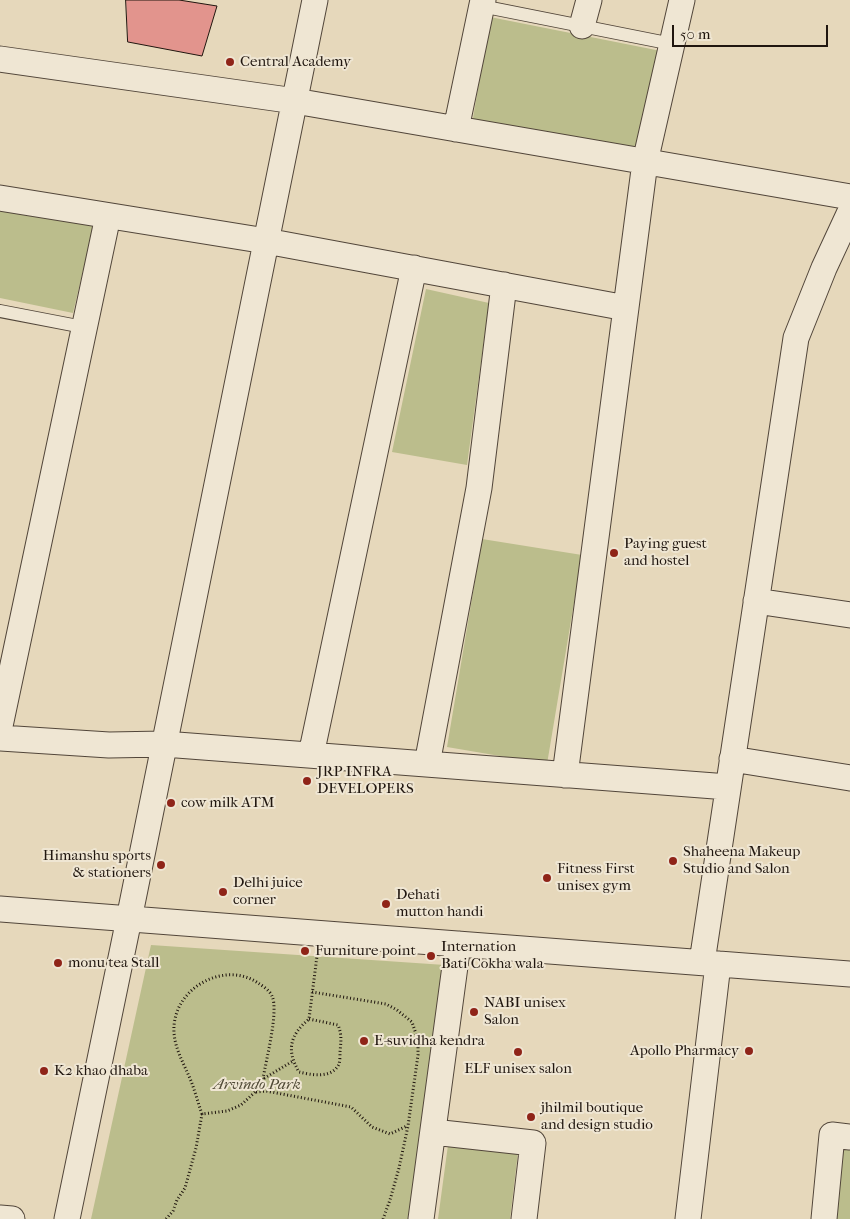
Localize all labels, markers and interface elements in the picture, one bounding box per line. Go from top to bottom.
scale bar [675,15,831,47]
text: 50 m [680,25,710,43]
place label: Central Academy [240,53,351,71]
marker: Central Academy [224,56,236,68]
place label: Paying guest and hostel [624,535,707,570]
marker: Paying guest and hostel [608,547,620,559]
place label: JRP INFRA DEVELOPERS [317,763,414,798]
marker: JRP INFRA DEVELOPERS [301,775,313,787]
place label: cow milk ATM [181,794,275,812]
marker: cow milk ATM [165,797,177,809]
place label: Shaheena Makeup Studio and Salon [683,843,800,878]
place label: Himanshu sports & stationers [43,847,151,882]
marker: Shaheena Makeup Studio and Salon [667,855,679,867]
marker: Himanshu sports & stationers [155,859,167,871]
place label: Fitness First unisex gym [557,860,635,895]
marker: Fitness First unisex gym [541,872,553,884]
place label: Delhi juice corner [233,874,303,909]
marker: Delhi juice corner [217,886,229,898]
place label: Dehati mutton handi [396,886,484,921]
marker: Dehati mutton handi [380,898,392,910]
place label: Internation Bati Cokha wala [441,938,544,973]
place label: Furniture point [315,942,416,960]
marker: Furniture point [299,945,311,957]
marker: Internation Bati Cokha wala [425,950,437,962]
place label: monu tea Stall [68,954,159,972]
marker: monu tea Stall [52,957,64,969]
place label: NABI unisex Salon [484,994,566,1029]
marker: NABI unisex Salon [468,1006,480,1018]
place label: E-suvidha kendra [374,1032,485,1050]
marker: E-suvidha kendra [358,1035,370,1047]
place label: Apollo Pharmacy [630,1042,739,1060]
marker: Apollo Pharmacy [743,1045,755,1057]
marker: ELF unisex salon [512,1046,524,1058]
place label: ELF unisex salon [464,1060,572,1078]
place label: K2 khao dhaba [54,1062,148,1080]
marker: K2 khao dhaba [38,1065,50,1077]
park label: Arvindo Park [213,1076,301,1094]
place label: jhilmil boutique and design studio [541,1099,653,1134]
marker: jhilmil boutique and design studio [525,1111,537,1123]

